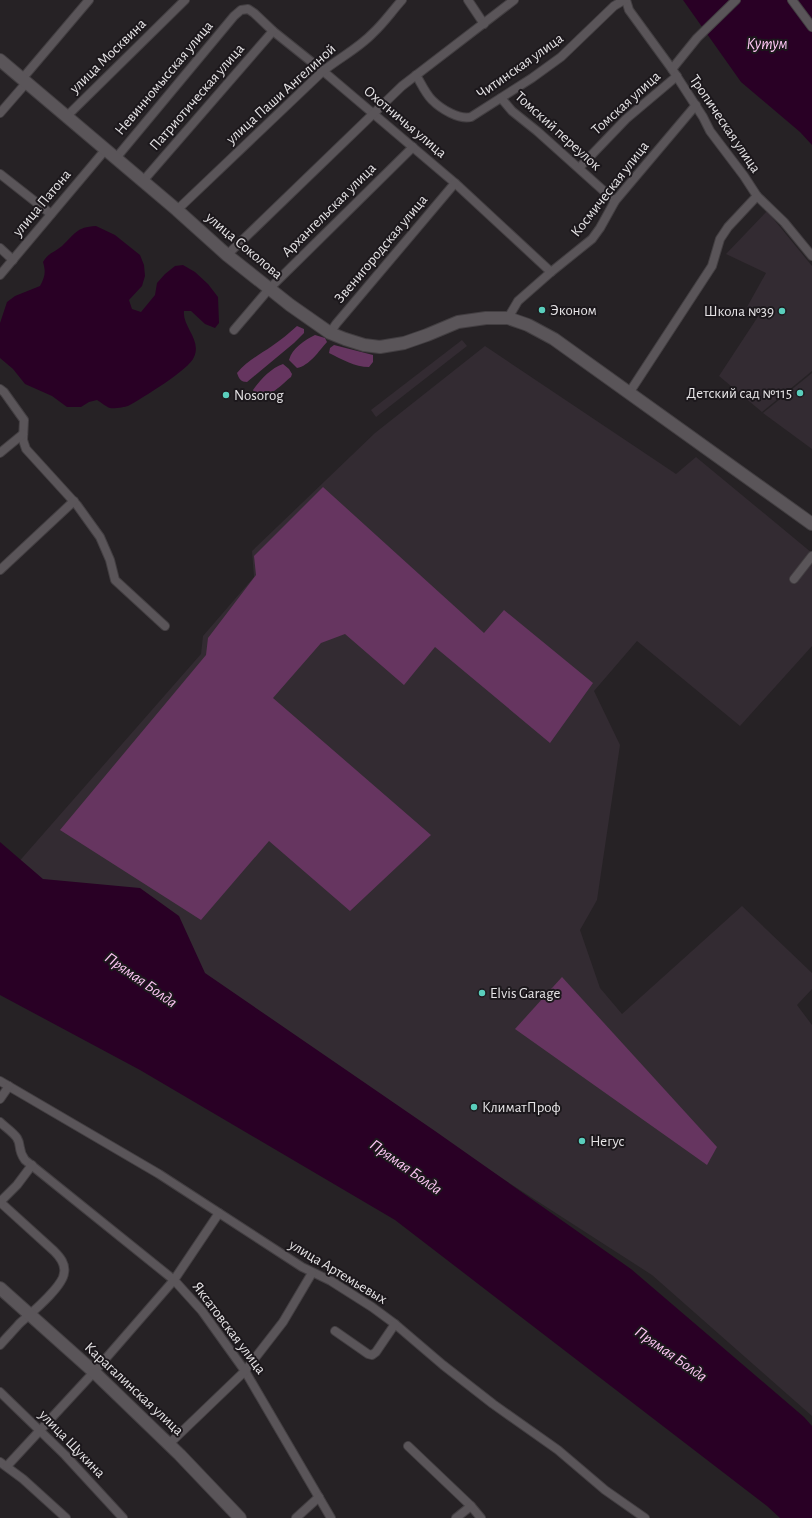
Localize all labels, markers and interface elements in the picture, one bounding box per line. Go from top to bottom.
street label: улица Москвина [66,16,149,97]
street label: Невинномысская улица [112,18,216,138]
street label: Читинская улица [474,31,566,101]
water label: Кутум [746,36,788,52]
street label: Патриотическая улица [147,41,247,153]
street label: улица Паши Ангелиной [223,41,339,148]
street label: Томская улица [589,68,663,138]
street label: Тропическая улица [687,72,763,176]
street label: Охотничья улица [361,83,449,161]
street label: Томский переулок [512,89,604,173]
street label: Космическая улица [568,138,652,240]
street label: Архангельская улица [279,160,379,260]
street label: улица Патона [9,167,74,240]
street label: Звенигородская улица [332,192,431,306]
street label: улица Соколова [202,209,285,282]
place label: Эконом [550,303,597,318]
place label: Школа №39 [704,304,774,319]
marker: Эконом [537,305,547,315]
marker: Школа №39 [777,306,787,316]
place label: Детский сад №115 [687,386,792,401]
place label: Nosorog [234,388,284,403]
marker: Детский сад №115 [795,388,805,398]
marker: Nosorog [221,390,231,400]
water label: Прямая Болда [102,949,180,1011]
place label: Elvis Garage [490,986,560,1001]
marker: Elvis Garage [477,988,487,998]
place label: КлиматПроф [482,1100,561,1115]
marker: КлиматПроф [469,1102,479,1112]
place label: Негус [590,1134,625,1149]
water label: Прямая Болда [367,1136,445,1198]
marker: Негус [577,1136,587,1146]
street label: улица Артемьевых [286,1236,390,1307]
street label: Яксатовская улица [189,1279,269,1377]
water label: Прямая Болда [632,1323,710,1385]
street label: Карагалинская улица [82,1340,186,1439]
street label: улица Щукина [35,1406,108,1481]

